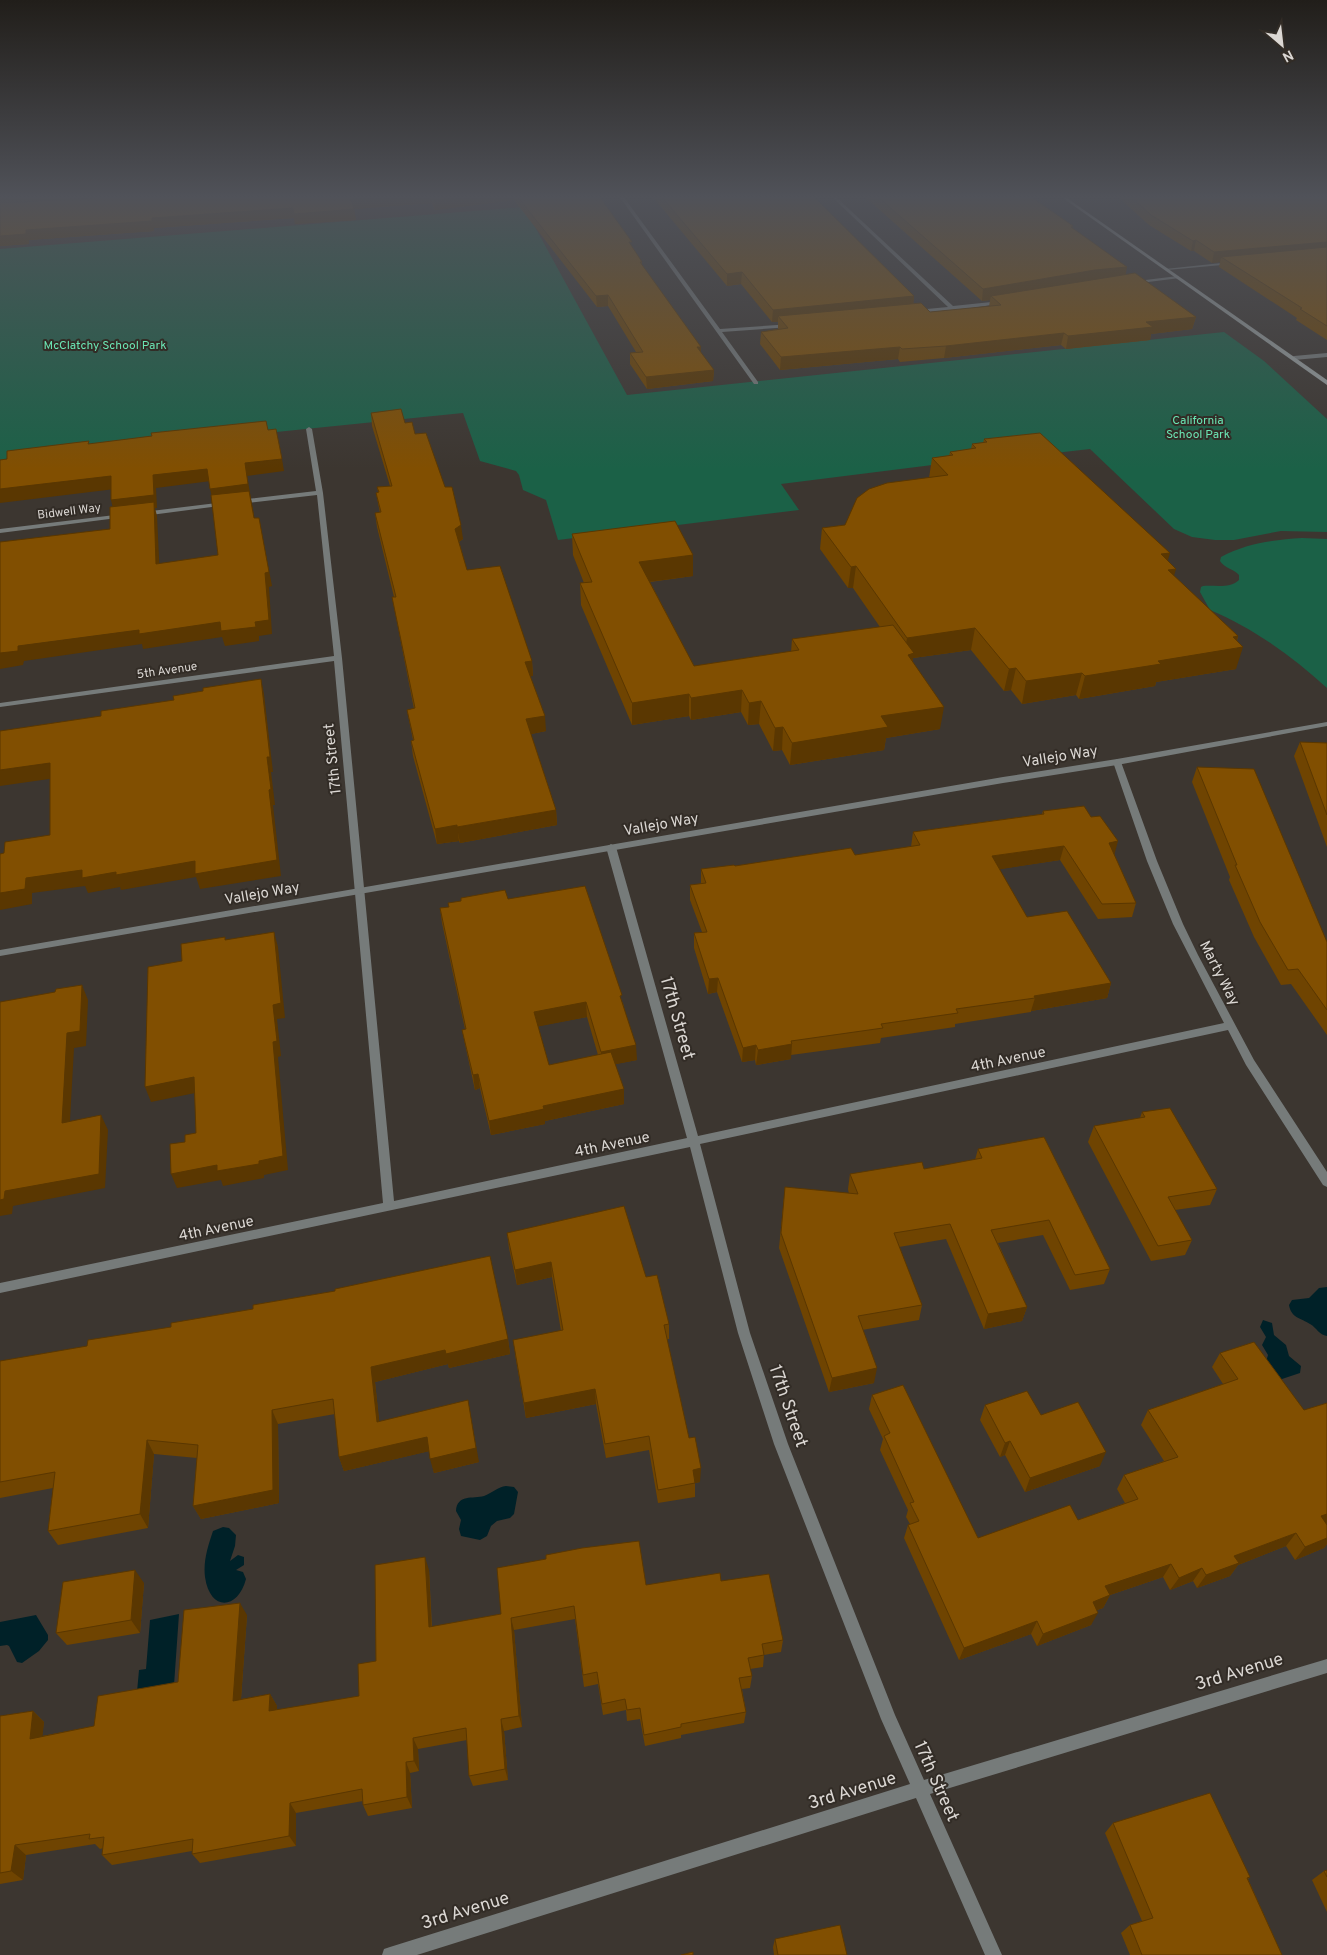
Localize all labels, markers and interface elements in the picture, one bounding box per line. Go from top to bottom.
north arrow [1257,20,1307,70]
text: N [1279,45,1296,65]
park label: McClatchy School Park [43,338,167,354]
park label: California School Park [1166,413,1230,443]
street label: Bidwell Way [36,500,102,524]
street label: 5th Avenue [136,659,198,683]
street label: 17th Street [320,722,347,795]
street label: Vallejo Way [1021,742,1099,773]
street label: Vallejo Way [622,810,700,841]
street label: Vallejo Way [223,879,301,910]
street label: Marty Way [1194,938,1243,1009]
street label: 17th Street [654,974,699,1063]
street label: 4th Avenue [969,1043,1048,1078]
street label: 4th Avenue [573,1128,652,1163]
street label: 4th Avenue [177,1212,256,1247]
street label: 17th Street [763,1362,812,1451]
street label: 3rd Avenue [1192,1648,1286,1697]
street label: 17th Street [908,1738,964,1826]
street label: 3rd Avenue [805,1767,899,1816]
street label: 3rd Avenue [418,1887,512,1936]

